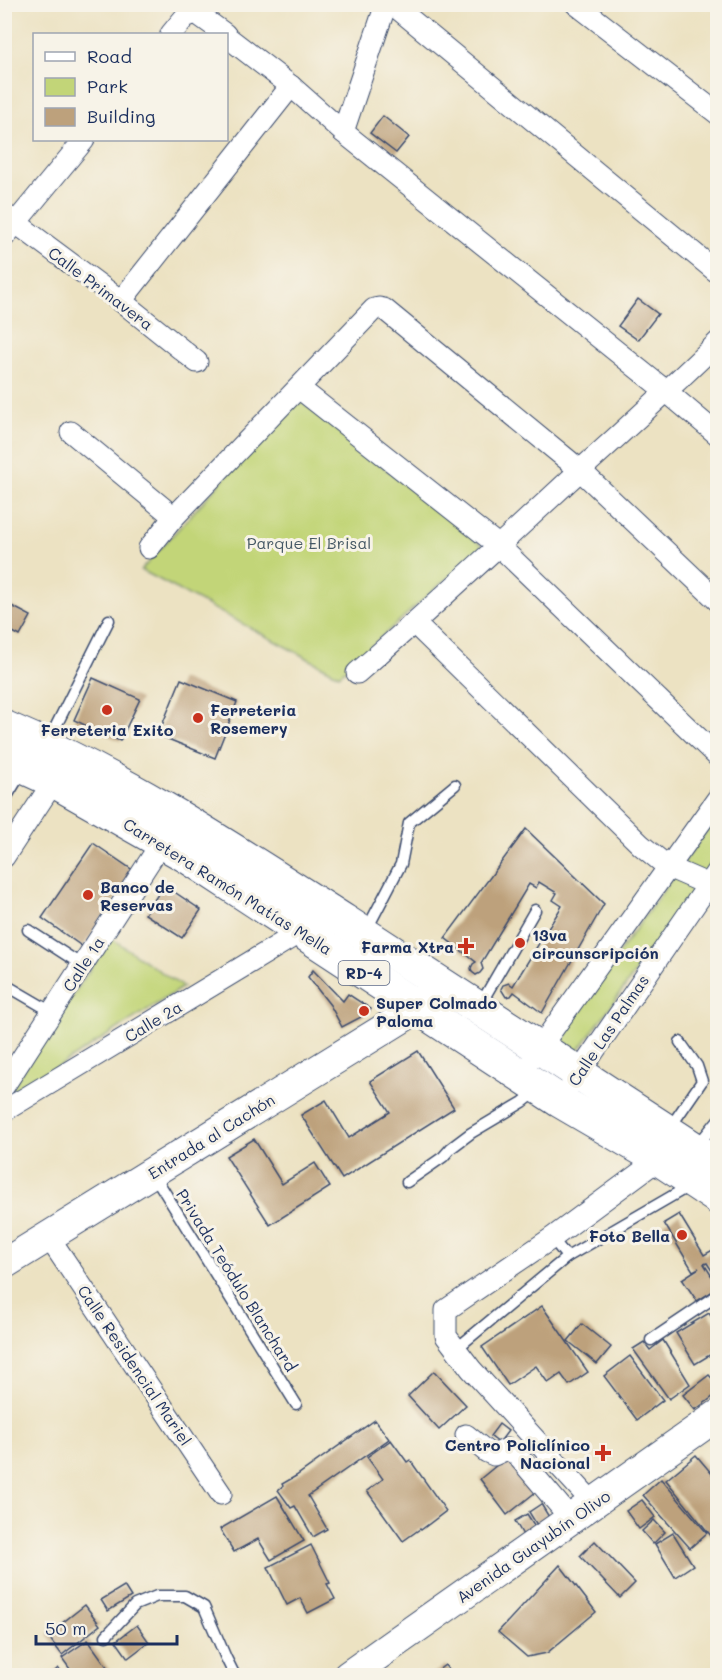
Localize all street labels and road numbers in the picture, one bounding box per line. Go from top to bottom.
street label: Calle Primavera [44,242,158,334]
street label: Carretera Ramón Matías Mella [120,813,336,959]
street label: Calle 1a [57,932,109,996]
road number: RD-4 [338,961,389,985]
street label: Calle Las Palmas [563,970,653,1090]
street label: Calle 2a [120,996,186,1046]
street label: Entrada al Cachón [144,1089,278,1183]
street label: Privada Teódulo Blanchard [172,1185,302,1375]
street label: Calle Residencial Mariel [73,1281,197,1449]
street label: Avenida Guayubín Olivo [452,1485,614,1607]

